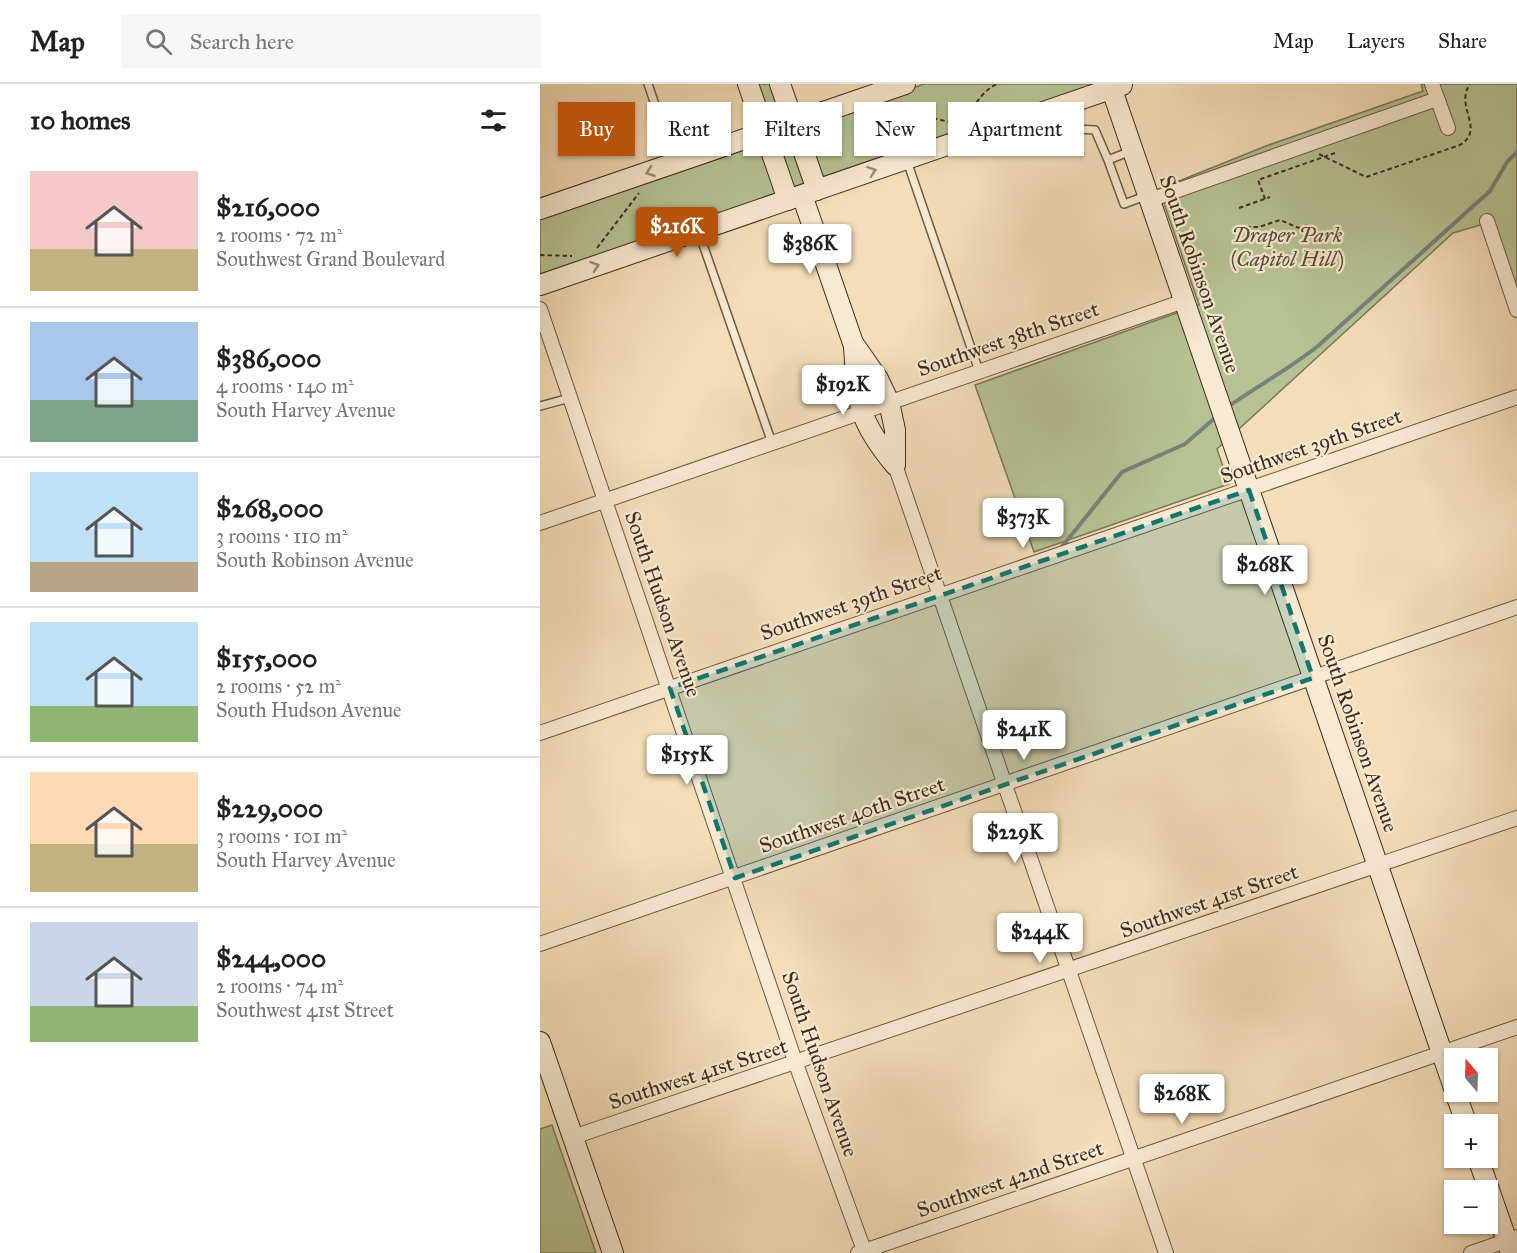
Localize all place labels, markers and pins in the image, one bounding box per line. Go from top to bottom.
pin: $216K [635,207,719,258]
pin: $386K [768,224,852,275]
pin: $192K [801,365,885,416]
pin: $373K [981,498,1065,549]
pin: $268K [1223,545,1307,596]
pin: $241K [982,710,1066,761]
pin: $155K [645,735,729,786]
pin: $229K [973,813,1057,864]
pin: $244K [998,913,1082,964]
pin: $268K [1140,1074,1224,1125]

